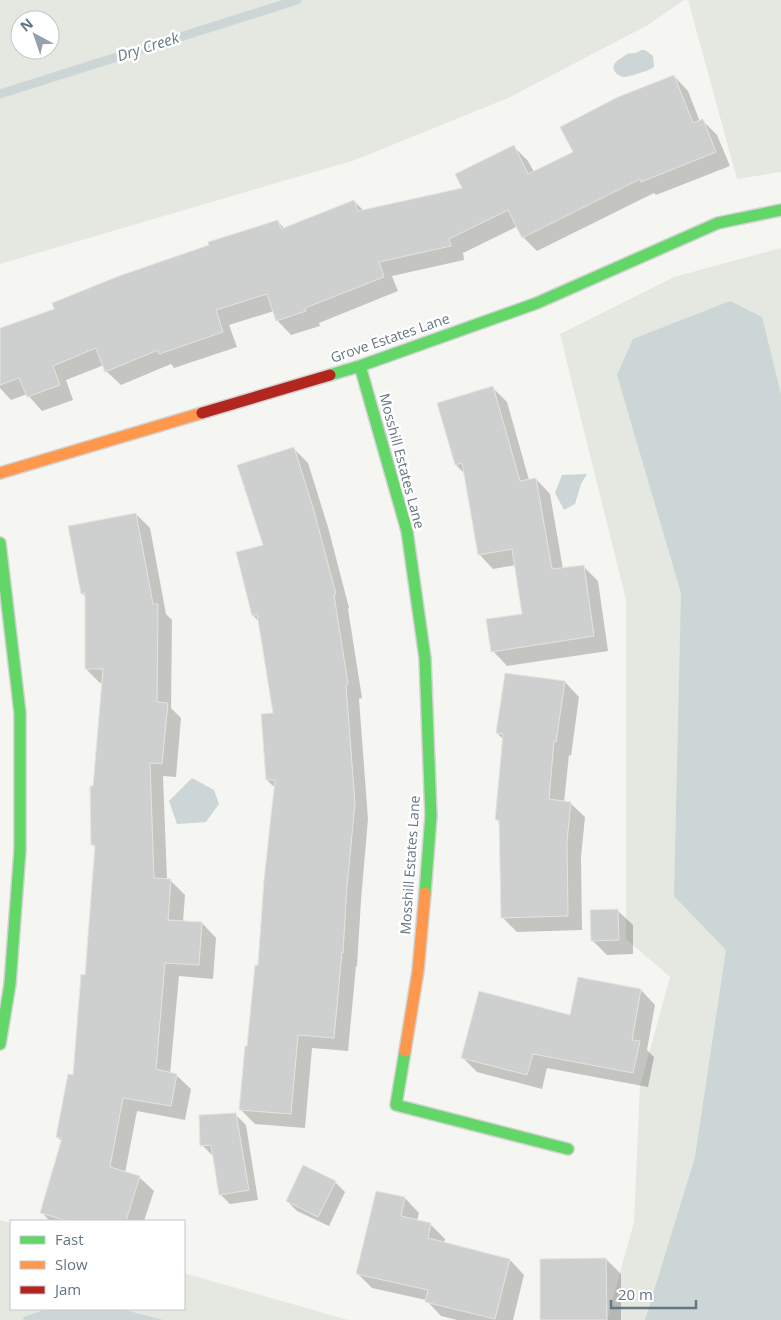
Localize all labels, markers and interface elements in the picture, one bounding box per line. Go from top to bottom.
north arrow [10,10,60,60]
text: N [16,14,37,36]
water label: Dry Creek [114,26,182,65]
street label: Grove Estates Lane [328,308,452,367]
street label: Mosshill Estates Lane [375,391,430,531]
street label: Mosshill Estates Lane [395,795,424,935]
legend [10,1220,185,1310]
text: Fast [55,1229,84,1249]
text: Slow [55,1254,88,1274]
scale bar [611,1278,696,1310]
text: Jam [53,1279,81,1299]
text: 20 m [618,1284,653,1304]

